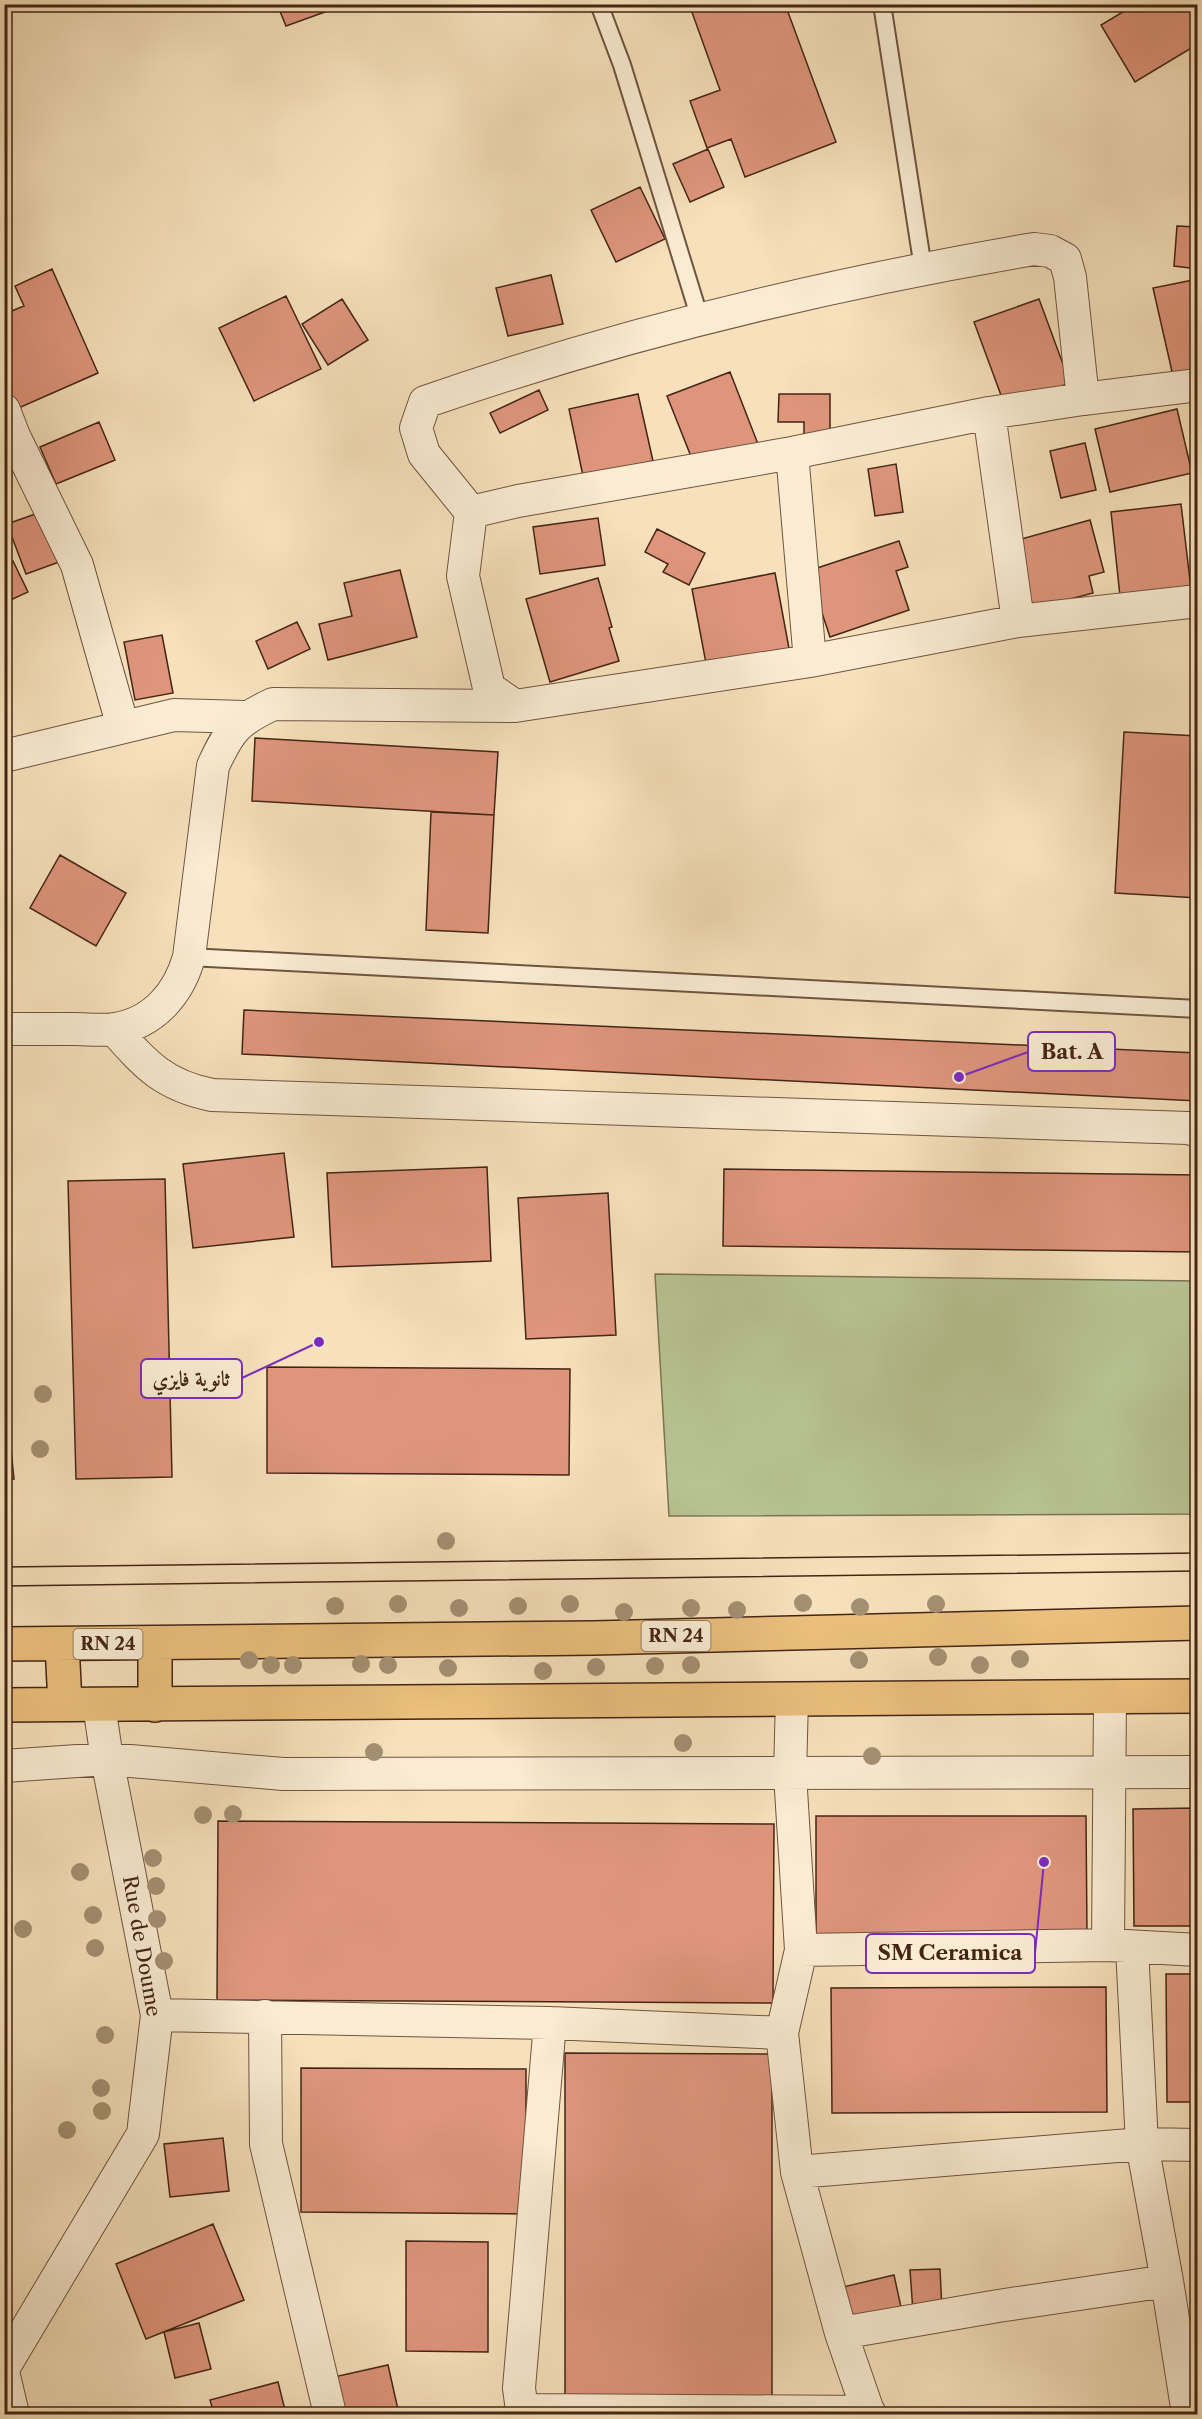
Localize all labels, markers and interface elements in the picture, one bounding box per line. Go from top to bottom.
callout: Bat. A [1028,1032,1115,1071]
text: Bat. A [1041,1039,1104,1064]
callout: ثانوية فايزي [141,1359,242,1398]
text: ثانوية فايزي [153,1366,231,1396]
road number: RN 24 [642,1621,710,1651]
road number: RN 24 [74,1629,142,1659]
street label: Rue de Doume [118,1874,166,2018]
callout: SM Ceramica [866,1934,1035,1973]
text: SM Ceramica [878,1940,1023,1965]

